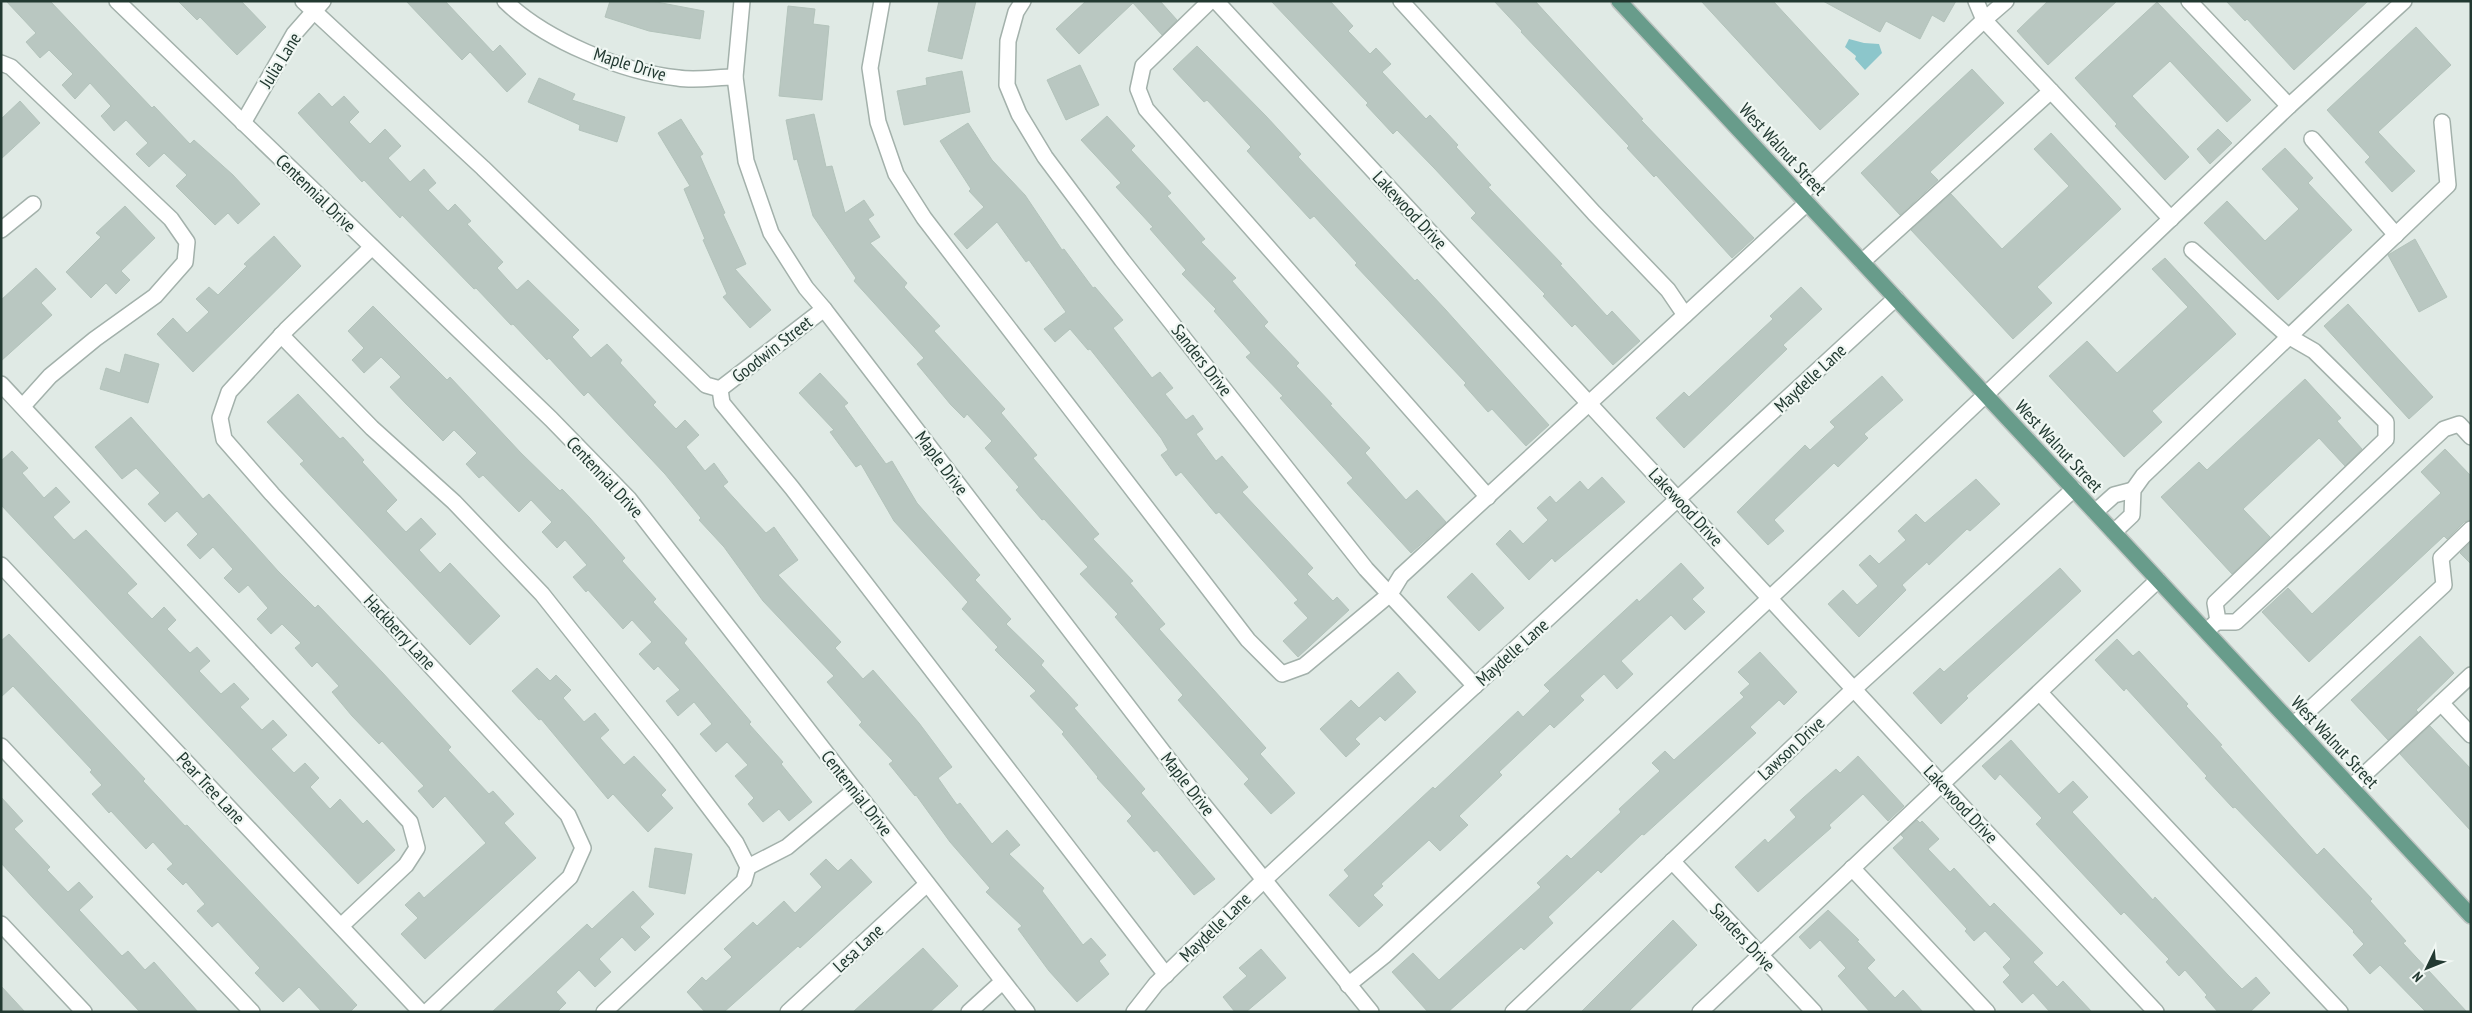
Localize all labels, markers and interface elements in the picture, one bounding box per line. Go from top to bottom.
street label: Julia Lane [254,28,306,93]
street label: Maple Drive [591,42,669,86]
street label: West Walnut Street [1734,98,1832,200]
street label: Centennial Drive [271,149,361,237]
street label: Lakewood Drive [1368,166,1452,254]
street label: Goodwin Street [727,310,817,388]
street label: Sanders Drive [1167,319,1237,401]
street label: Maydelle Lane [1769,339,1851,417]
street label: West Walnut Street [2010,395,2108,497]
street label: Maple Drive [910,426,974,500]
street label: Centennial Drive [561,432,649,522]
street label: Lakewood Drive [1644,463,1728,551]
street label: Hackberry Lane [359,589,441,675]
street label: Maydelle Lane [1471,613,1553,691]
street label: West Walnut Street [2286,691,2384,793]
street label: Lawson Drive [1753,711,1829,785]
street label: Centennial Drive [816,745,898,841]
street label: Pear Tree Lane [172,747,250,829]
street label: Maple Drive [1156,748,1220,820]
street label: Lakewood Drive [1919,760,2003,848]
street label: Maydelle Lane [1175,887,1255,967]
street label: Sanders Drive [1705,898,1781,976]
street label: Lesa Lane [828,919,888,977]
north arrow [2402,943,2452,993]
text: N [2408,968,2427,986]

